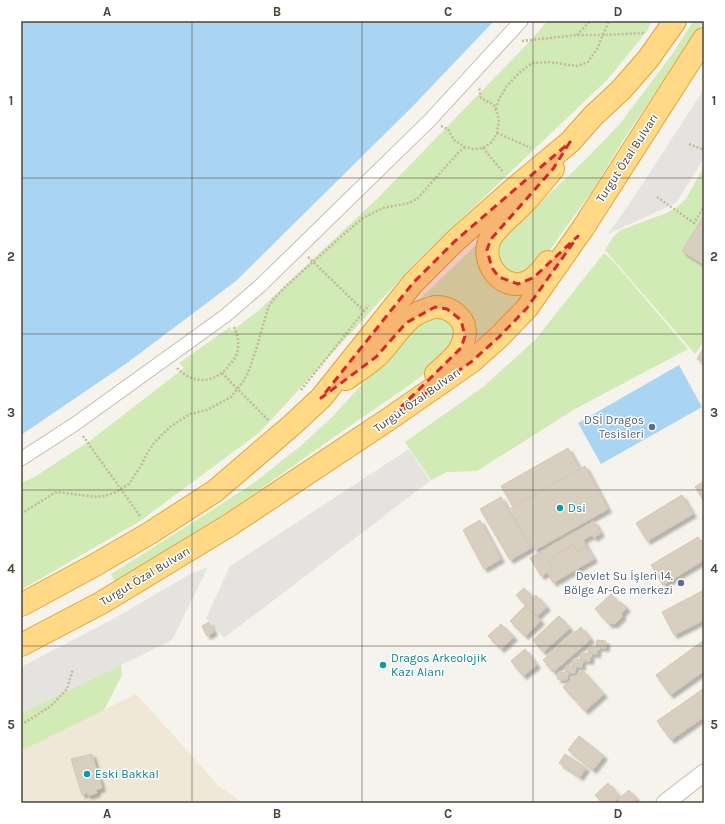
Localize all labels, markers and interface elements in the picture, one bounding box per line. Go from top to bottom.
text: A [103,4,111,19]
text: B [273,4,281,19]
text: C [444,4,452,19]
text: D [614,4,623,19]
text: 1 [9,93,13,108]
text: 1 [712,93,716,108]
street label: Turgut Özal Bulvarı [593,111,661,205]
text: 2 [7,249,15,264]
text: 2 [710,249,718,264]
street label: Turgut Özal Bulvarı [371,365,463,435]
text: 3 [7,405,15,420]
text: 3 [710,405,718,420]
place label: DSİ Dragos Tesisleri [584,413,644,441]
marker: DSİ Dragos Tesisleri [647,422,657,432]
place label: Dsi [568,501,586,515]
marker: Dsi [555,503,565,513]
street label: Turgut Özal Bulvarı [97,544,193,608]
text: 4 [7,561,15,576]
text: 4 [710,561,718,576]
place label: Devlet Su İşleri 14. Bölge Ar-Ge merkezi [564,569,673,597]
marker: Devlet Su İşleri 14. Bölge Ar-Ge merkezi [676,578,686,588]
place label: Dragos Arkeolojik Kazı Alanı [391,651,487,679]
marker: Dragos Arkeolojik Kazı Alanı [378,660,388,670]
text: 5 [7,717,15,732]
text: 5 [710,717,718,732]
place label: Eski Bakkal [95,767,159,781]
marker: Eski Bakkal [82,769,92,779]
text: A [103,806,111,821]
text: B [273,806,281,821]
text: C [444,806,452,821]
text: D [614,806,623,821]

